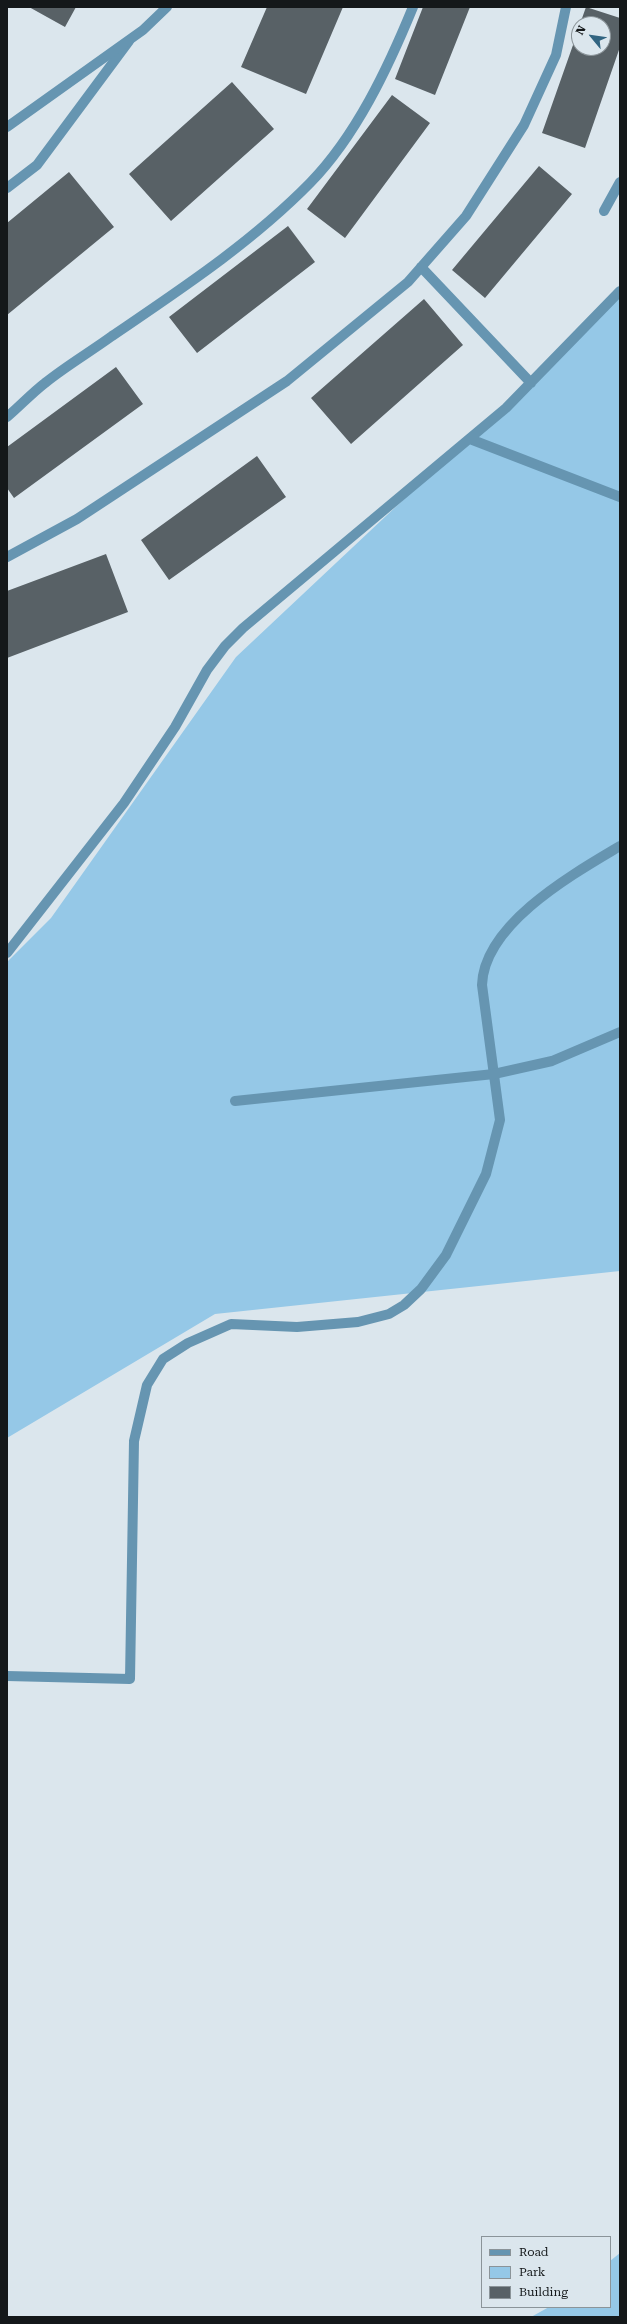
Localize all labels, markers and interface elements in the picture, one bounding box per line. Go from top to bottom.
north arrow [571,16,611,56]
text: N [573,24,589,37]
legend [481,2236,611,2308]
text: Road [519,2245,548,2259]
text: Park [519,2265,545,2279]
text: Building [519,2285,568,2299]

